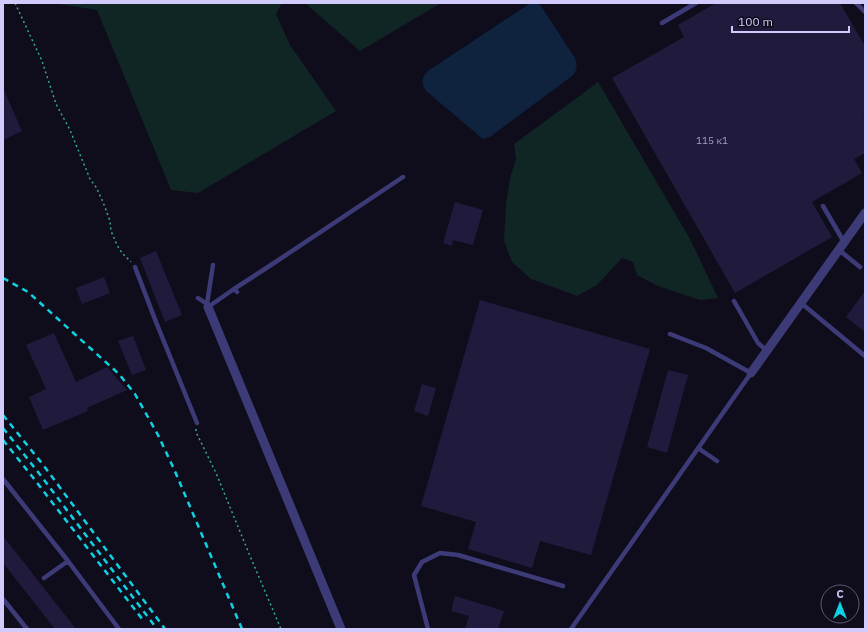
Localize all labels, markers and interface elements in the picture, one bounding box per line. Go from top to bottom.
scale bar [732,8,849,34]
text: 100 m [738,14,773,29]
house number: 115 к1 [696,134,728,147]
north arrow [820,584,860,624]
text: С [836,587,844,601]

